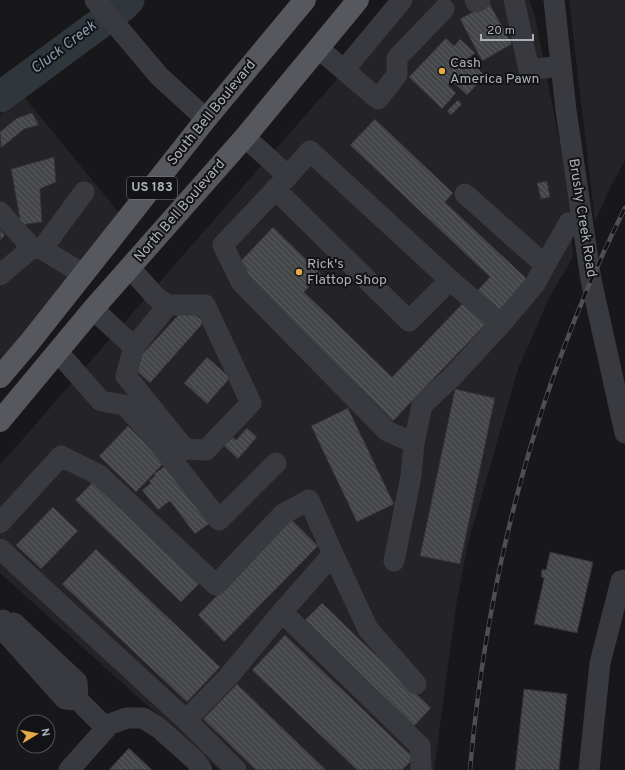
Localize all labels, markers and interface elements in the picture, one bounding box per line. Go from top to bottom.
scale bar [481,16,533,42]
water label: Cluck Creek [27,17,101,79]
text: 20 m [487,23,515,39]
place label: Cash America Pawn [450,55,539,88]
street label: South Bell Boulevard [164,57,260,169]
marker: Cash America Pawn [437,66,447,76]
street label: North Bell Boulevard [131,156,229,266]
street label: Brushy Creek Road [564,157,600,279]
road number: US 183 [127,177,177,199]
place label: Rick's Flattop Shop [307,256,387,289]
marker: Rick's Flattop Shop [294,267,304,277]
north arrow [16,714,56,754]
text: N [37,727,52,738]

